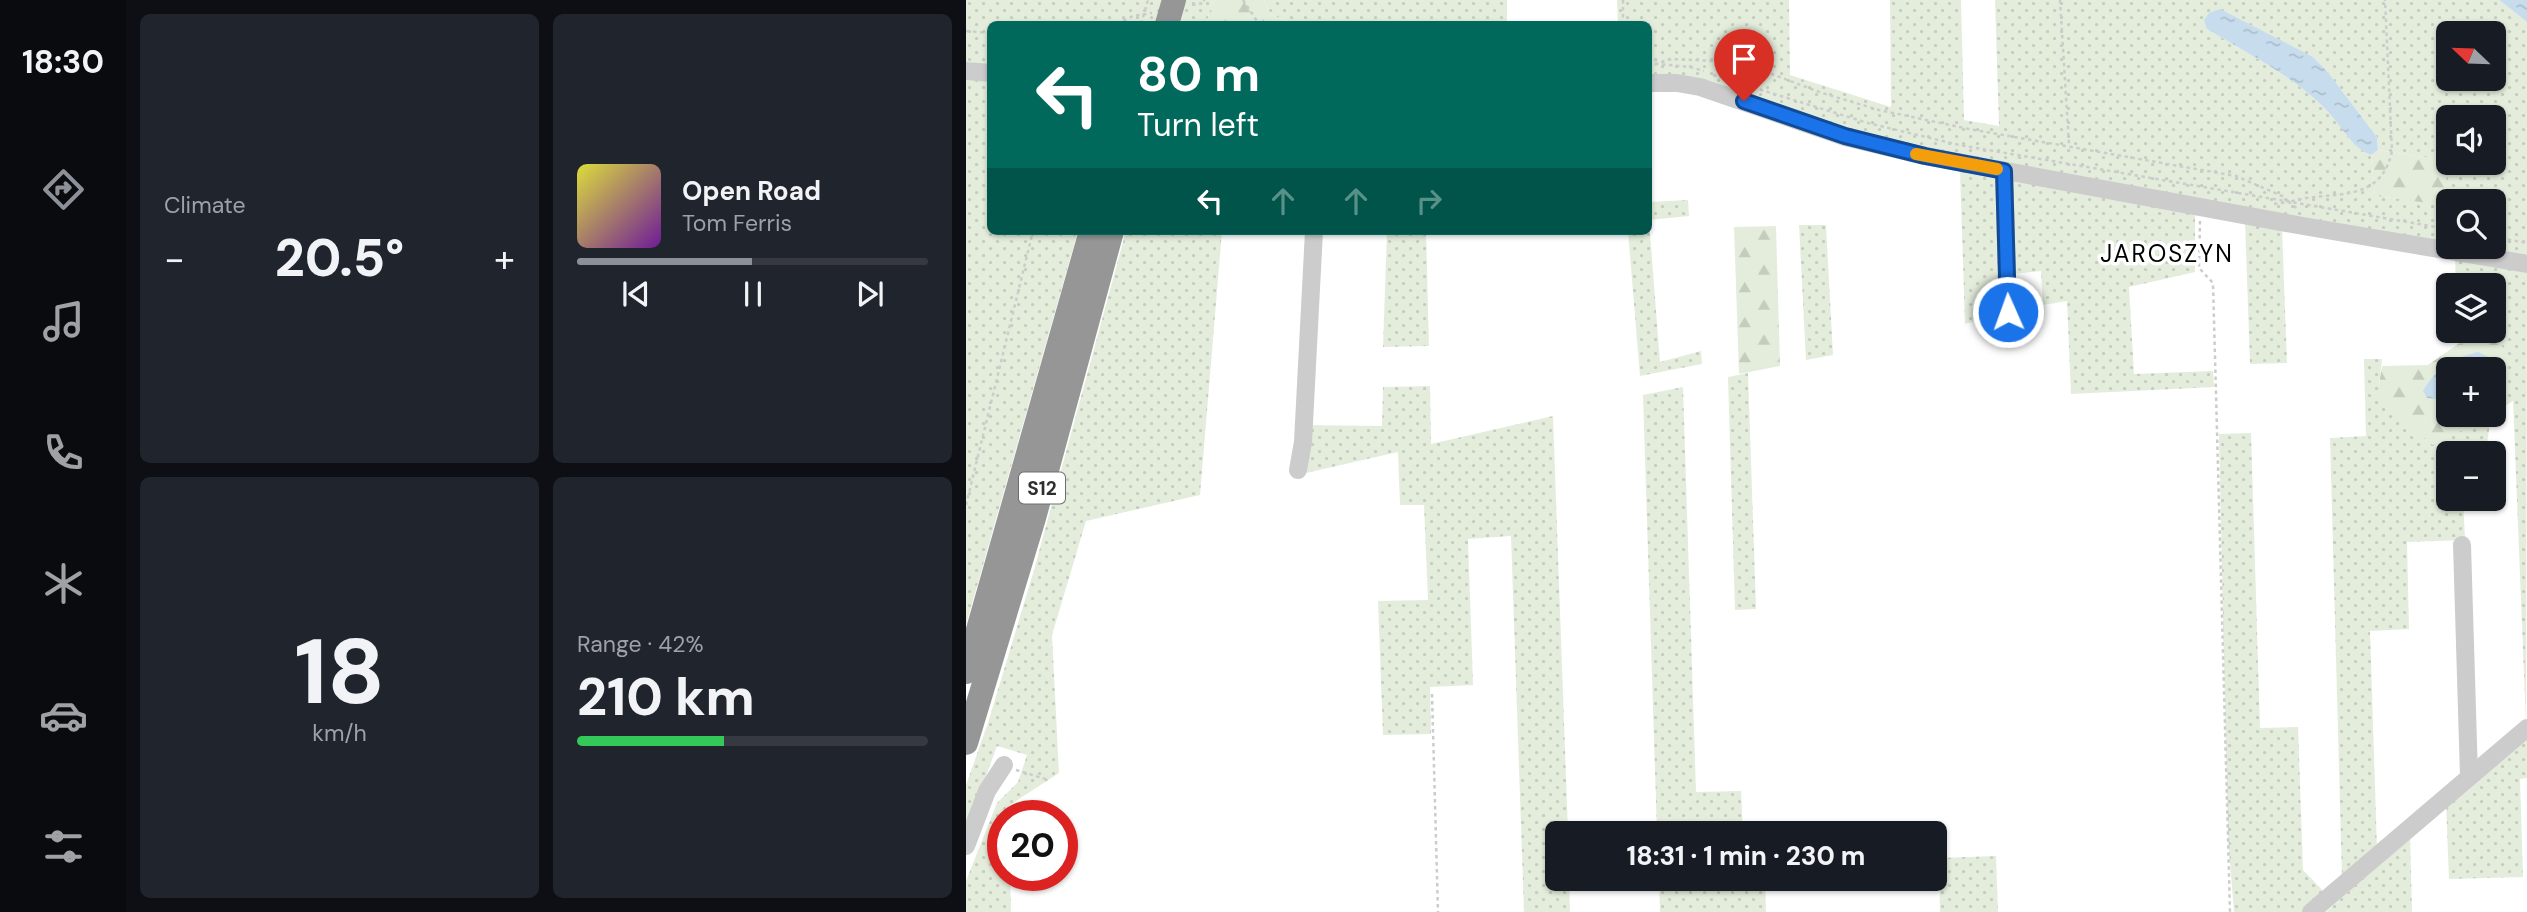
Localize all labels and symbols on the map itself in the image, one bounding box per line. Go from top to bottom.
north arrow [2436,21,2506,91]
pin [1714,29,1774,101]
district label: JAROSZYN [2100,238,2234,269]
position arrow [1971,275,2045,349]
road number: S12 [1019,472,1065,503]
speed limit sign: 20 [987,800,1078,891]

